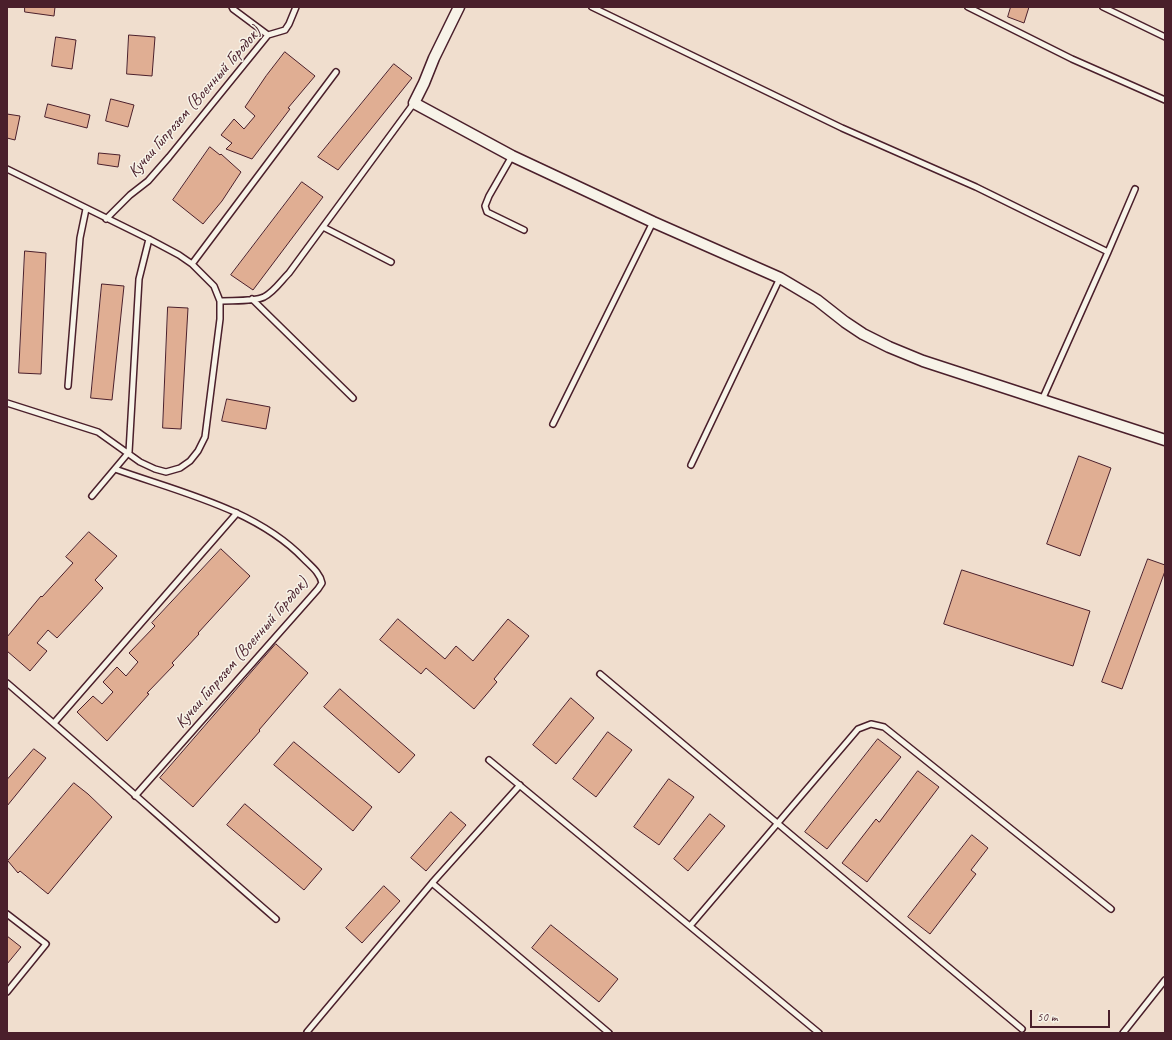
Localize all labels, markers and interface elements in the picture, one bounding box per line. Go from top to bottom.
street label: Кучаи Гипрозем (Военный Городок) [124,22,266,182]
street label: Кучаи Гипрозем (Военный Городок) [171,573,313,733]
scale bar [1032,1002,1112,1028]
text: 50 m [1037,1009,1057,1025]

